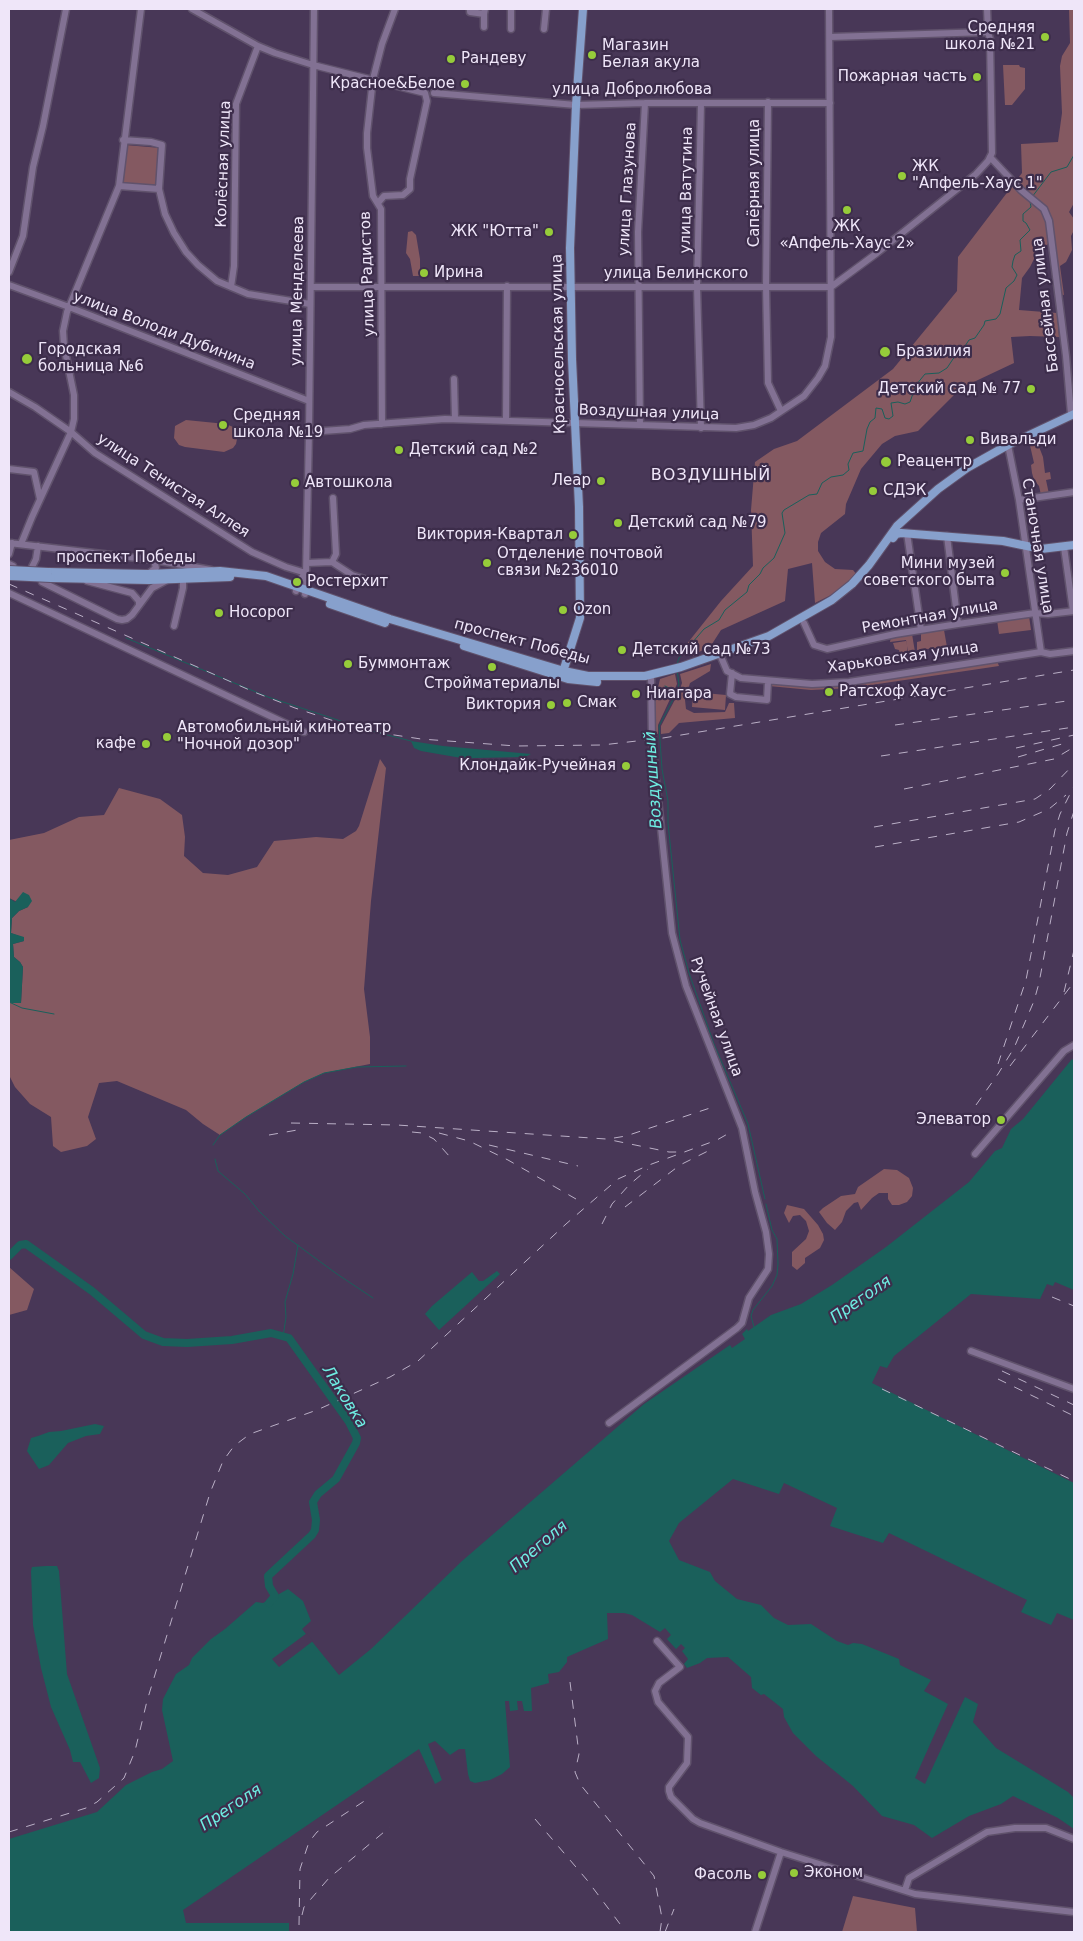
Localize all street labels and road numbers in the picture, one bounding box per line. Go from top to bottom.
street label: улица Добролюбова [552,81,712,99]
street label: Колёсная улица [213,100,235,228]
street label: Сапёрная улица [746,119,764,247]
street label: улица Глазунова [616,122,640,256]
street label: улица Ватутина [677,126,697,254]
street label: улица Радистов [357,211,379,337]
street label: улица Менделеева [288,216,308,366]
street label: Бассейная улица [1029,237,1063,373]
street label: Красносельская улица [548,254,570,434]
street label: улица Белинского [604,265,748,283]
street label: улица Володи Дубинина [70,288,258,374]
street label: Воздушная улица [578,402,720,424]
street label: улица Тенистая Аллея [93,430,253,542]
street label: Станочная улица [1017,477,1057,615]
street label: проспект Победы [56,549,196,567]
street label: Ремонтная улица [861,596,999,638]
street label: проспект Победы [452,615,592,669]
street label: Харьковская улица [826,638,980,678]
street label: Ручейная улица [686,955,746,1079]

